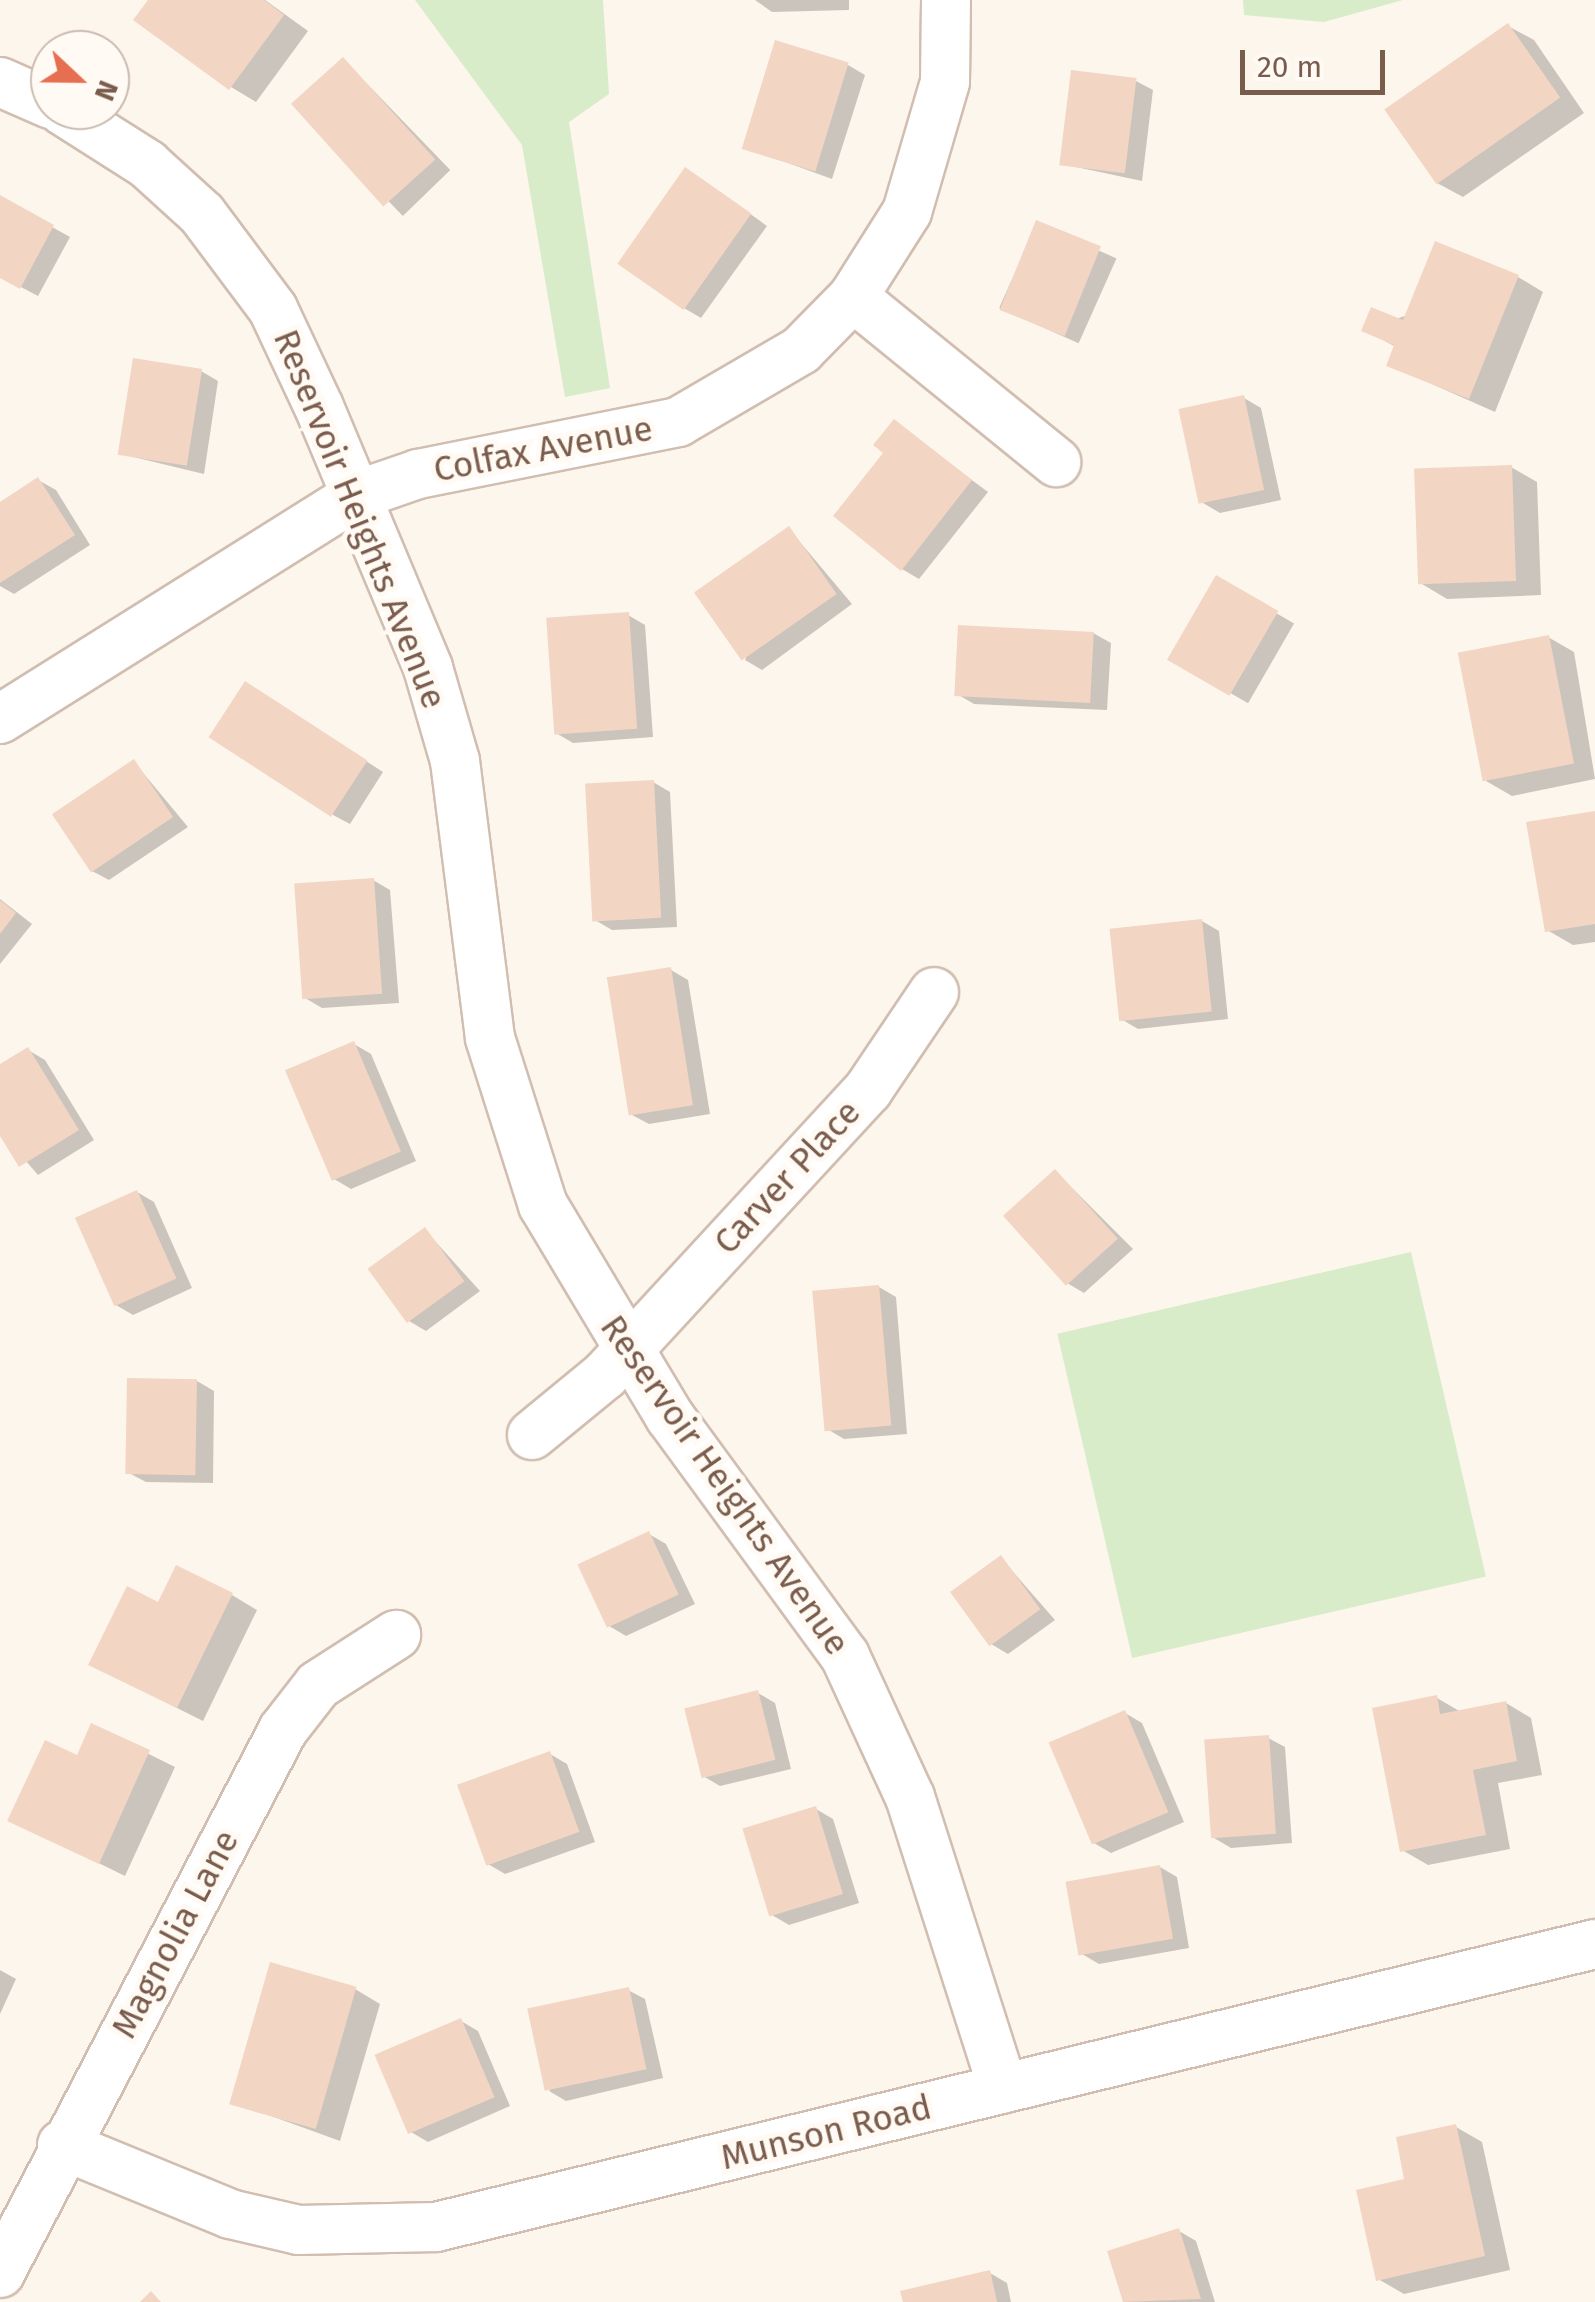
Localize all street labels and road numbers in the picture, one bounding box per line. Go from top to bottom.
street label: Reservoir Heights Avenue [265,324,455,714]
street label: Colfax Avenue [430,407,656,491]
street label: Carver Place [705,1091,869,1263]
street label: Reservoir Heights Avenue [592,1307,858,1663]
street label: Magnolia Lane [103,1823,247,2045]
street label: Munson Road [716,2086,936,2178]

